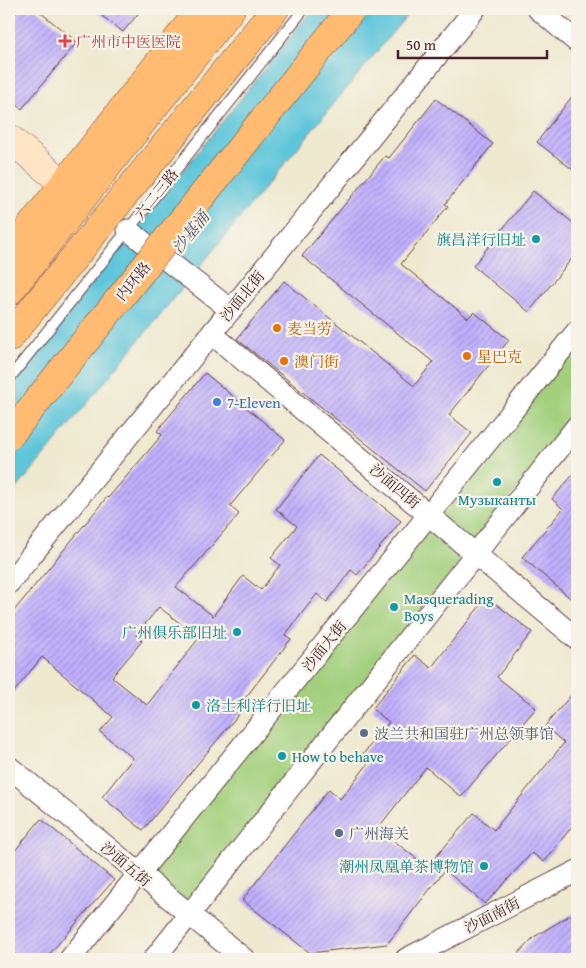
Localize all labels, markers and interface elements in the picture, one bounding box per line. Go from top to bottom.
scale bar [398,28,547,60]
place label: 广州市中医医院 [76,31,181,52]
marker: 广州市中医医院 [58,34,72,48]
text: 50 m [406,34,437,55]
street label: 六二三路 [129,164,183,224]
water label: 沙基涌 [166,204,216,258]
place label: 旗昌洋行旧址 [436,229,526,250]
marker: 旗昌洋行旧址 [530,233,542,245]
street label: 内环路 [111,257,155,305]
street label: 沙面北街 [215,266,269,326]
place label: 麦当劳 [287,318,332,339]
marker: 麦当劳 [271,322,283,334]
place label: 星巴克 [477,346,522,367]
marker: 星巴克 [461,350,473,362]
place label: 澳门街 [294,351,339,372]
marker: 澳门街 [278,355,290,367]
place label: 7-Eleven [227,392,281,413]
marker: 7-Eleven [211,396,223,408]
street label: 沙面四街 [365,459,425,513]
marker: Музыканты [491,476,503,488]
place label: Музыканты [458,489,536,510]
place label: Masquerading Boys [404,588,494,626]
marker: Masquerading Boys [388,601,400,613]
street label: 沙面大街 [297,616,351,676]
place label: 广州俱乐部旧址 [122,622,227,643]
marker: 广州俱乐部旧址 [231,626,243,638]
place label: 洛士利洋行旧址 [206,695,311,716]
marker: 洛士利洋行旧址 [190,699,202,711]
place label: 波兰共和国驻广州总领事馆 [374,723,554,744]
marker: 波兰共和国驻广州总领事馆 [358,727,370,739]
place label: How to behave [292,746,384,767]
marker: How to behave [276,750,288,762]
place label: 广州海关 [349,823,409,844]
marker: 广州海关 [333,827,345,839]
street label: 沙面五街 [96,837,156,891]
place label: 潮州凤凰单茶博物馆 [339,856,474,877]
marker: 潮州凤凰单茶博物馆 [478,860,490,872]
street label: 沙面南街 [460,892,524,938]

